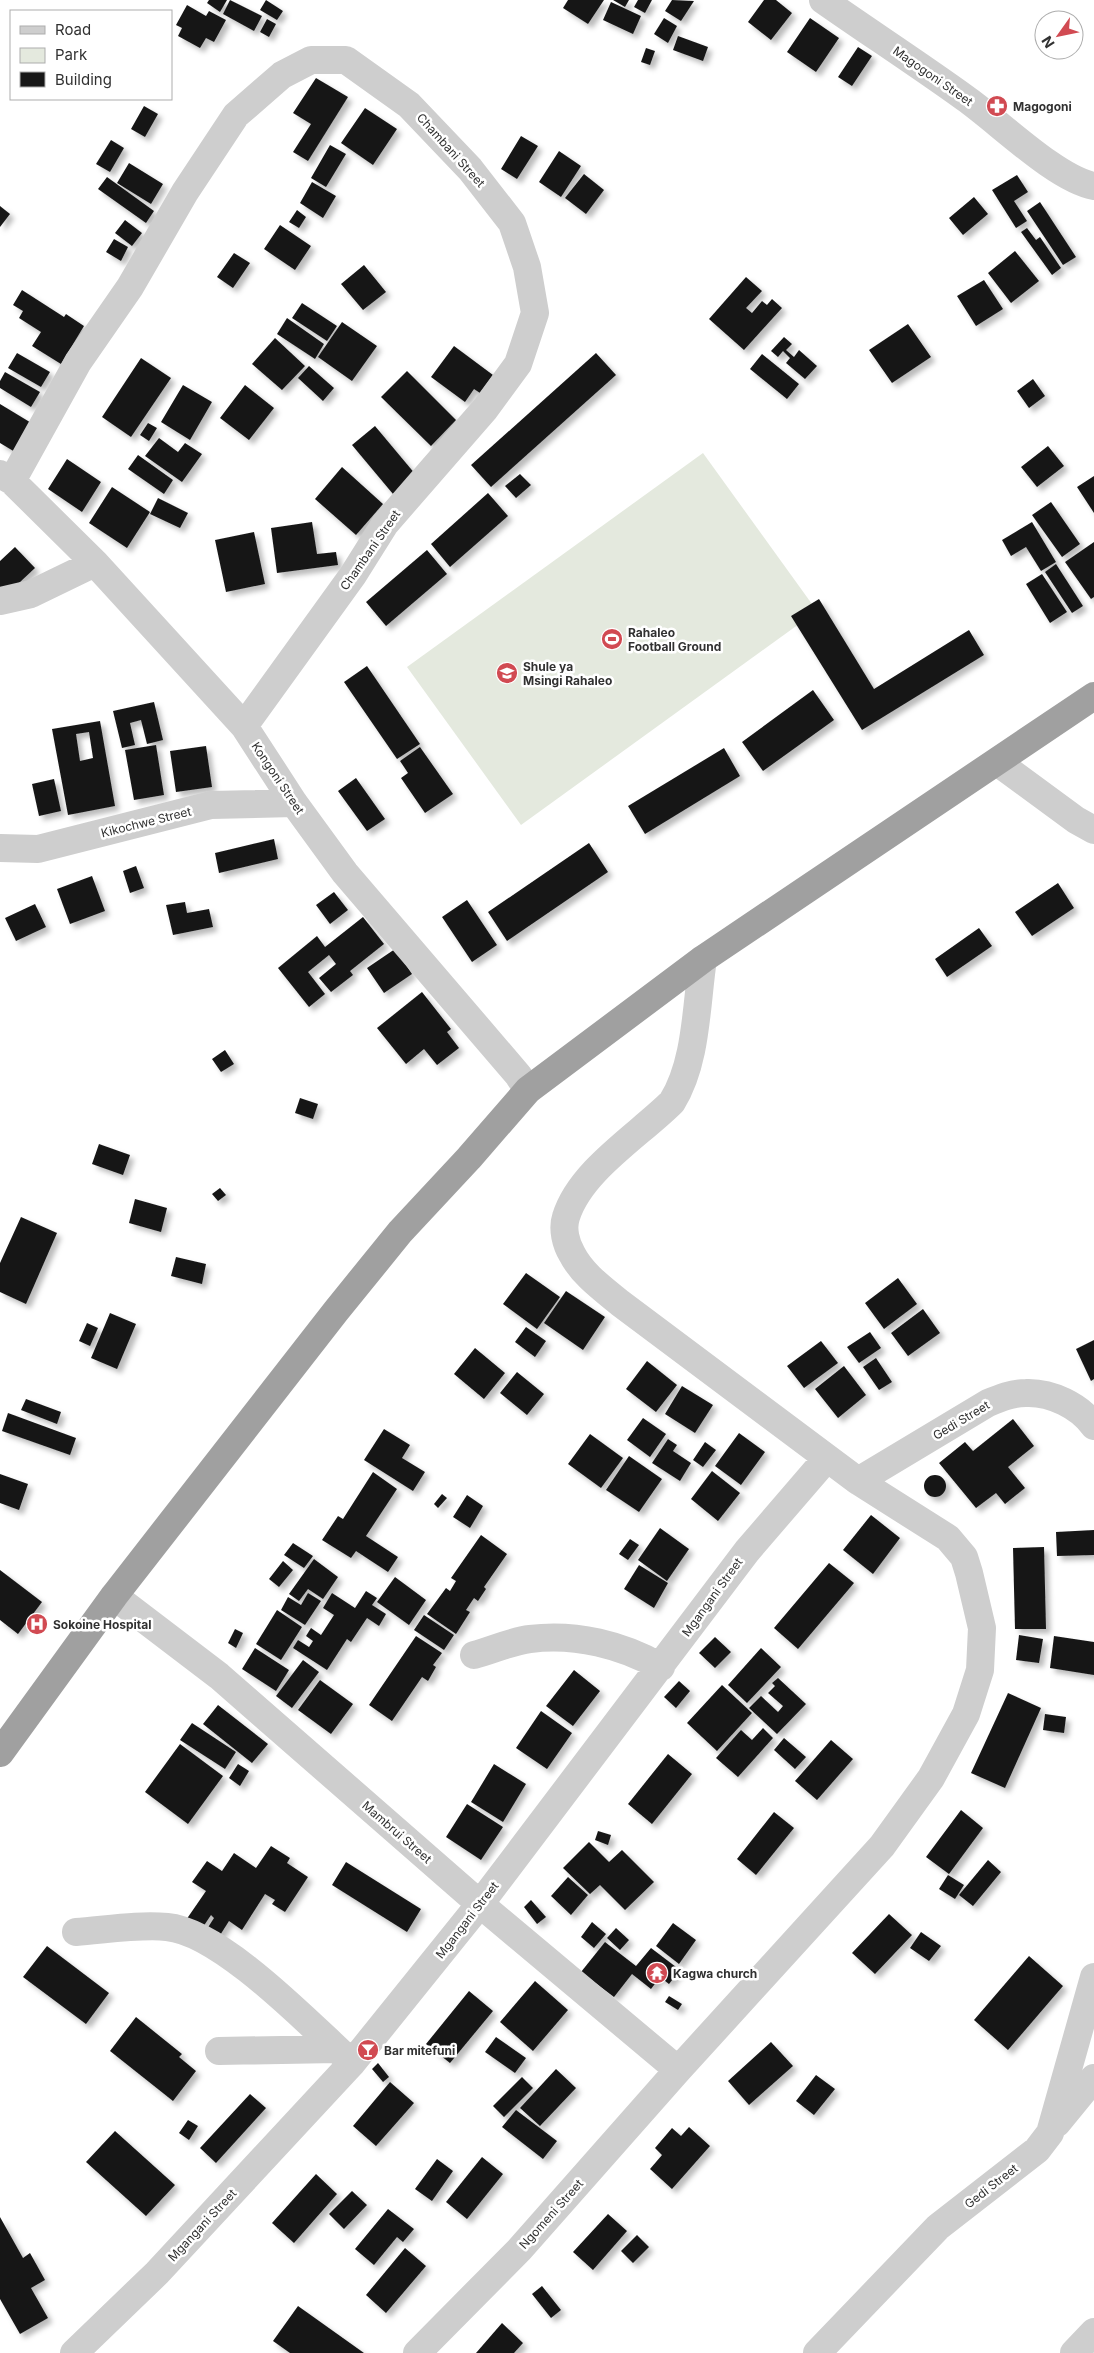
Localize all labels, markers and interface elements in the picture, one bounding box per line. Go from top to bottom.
legend [10,10,172,100]
north arrow [1034,10,1084,60]
text: Road [55,20,91,39]
text: N [1038,33,1058,51]
street label: Magogoni Street [890,43,976,109]
text: Park [55,45,88,64]
text: Building [55,70,112,89]
pharmacy icon: Magogoni [985,94,1009,118]
place label: Magogoni [1013,99,1072,114]
street label: Chambani Street [414,110,488,190]
street label: Chambani Street [337,507,403,593]
place label: Rahaleo Football Ground [628,625,721,654]
sports icon: Rahaleo Football Ground [600,627,624,651]
place label: Shule ya Msingi Rahaleo [523,659,612,688]
school or university icon: Shule ya Msingi Rahaleo [495,661,519,685]
street label: Kongoni Street [248,739,308,817]
street label: Kikochwe Street [99,804,193,840]
street label: Gedi Street [930,1397,992,1443]
street label: Mgangani Street [678,1555,746,1639]
hospital icon: Sokoine Hospital [25,1612,49,1636]
place label: Sokoine Hospital [53,1617,152,1632]
street label: Mambrui Street [359,1798,435,1866]
street label: Mgangani Street [432,1879,502,1961]
temple icon: Kagwa church [645,1961,669,1985]
place label: Kagwa church [673,1966,757,1981]
bar icon: Bar mitefuni [356,2038,380,2062]
place label: Bar mitefuni [384,2043,455,2058]
street label: Gedi Street [961,2161,1021,2211]
street label: Ngomeni Street [516,2176,586,2252]
street label: Mgangani Street [165,2186,239,2264]

